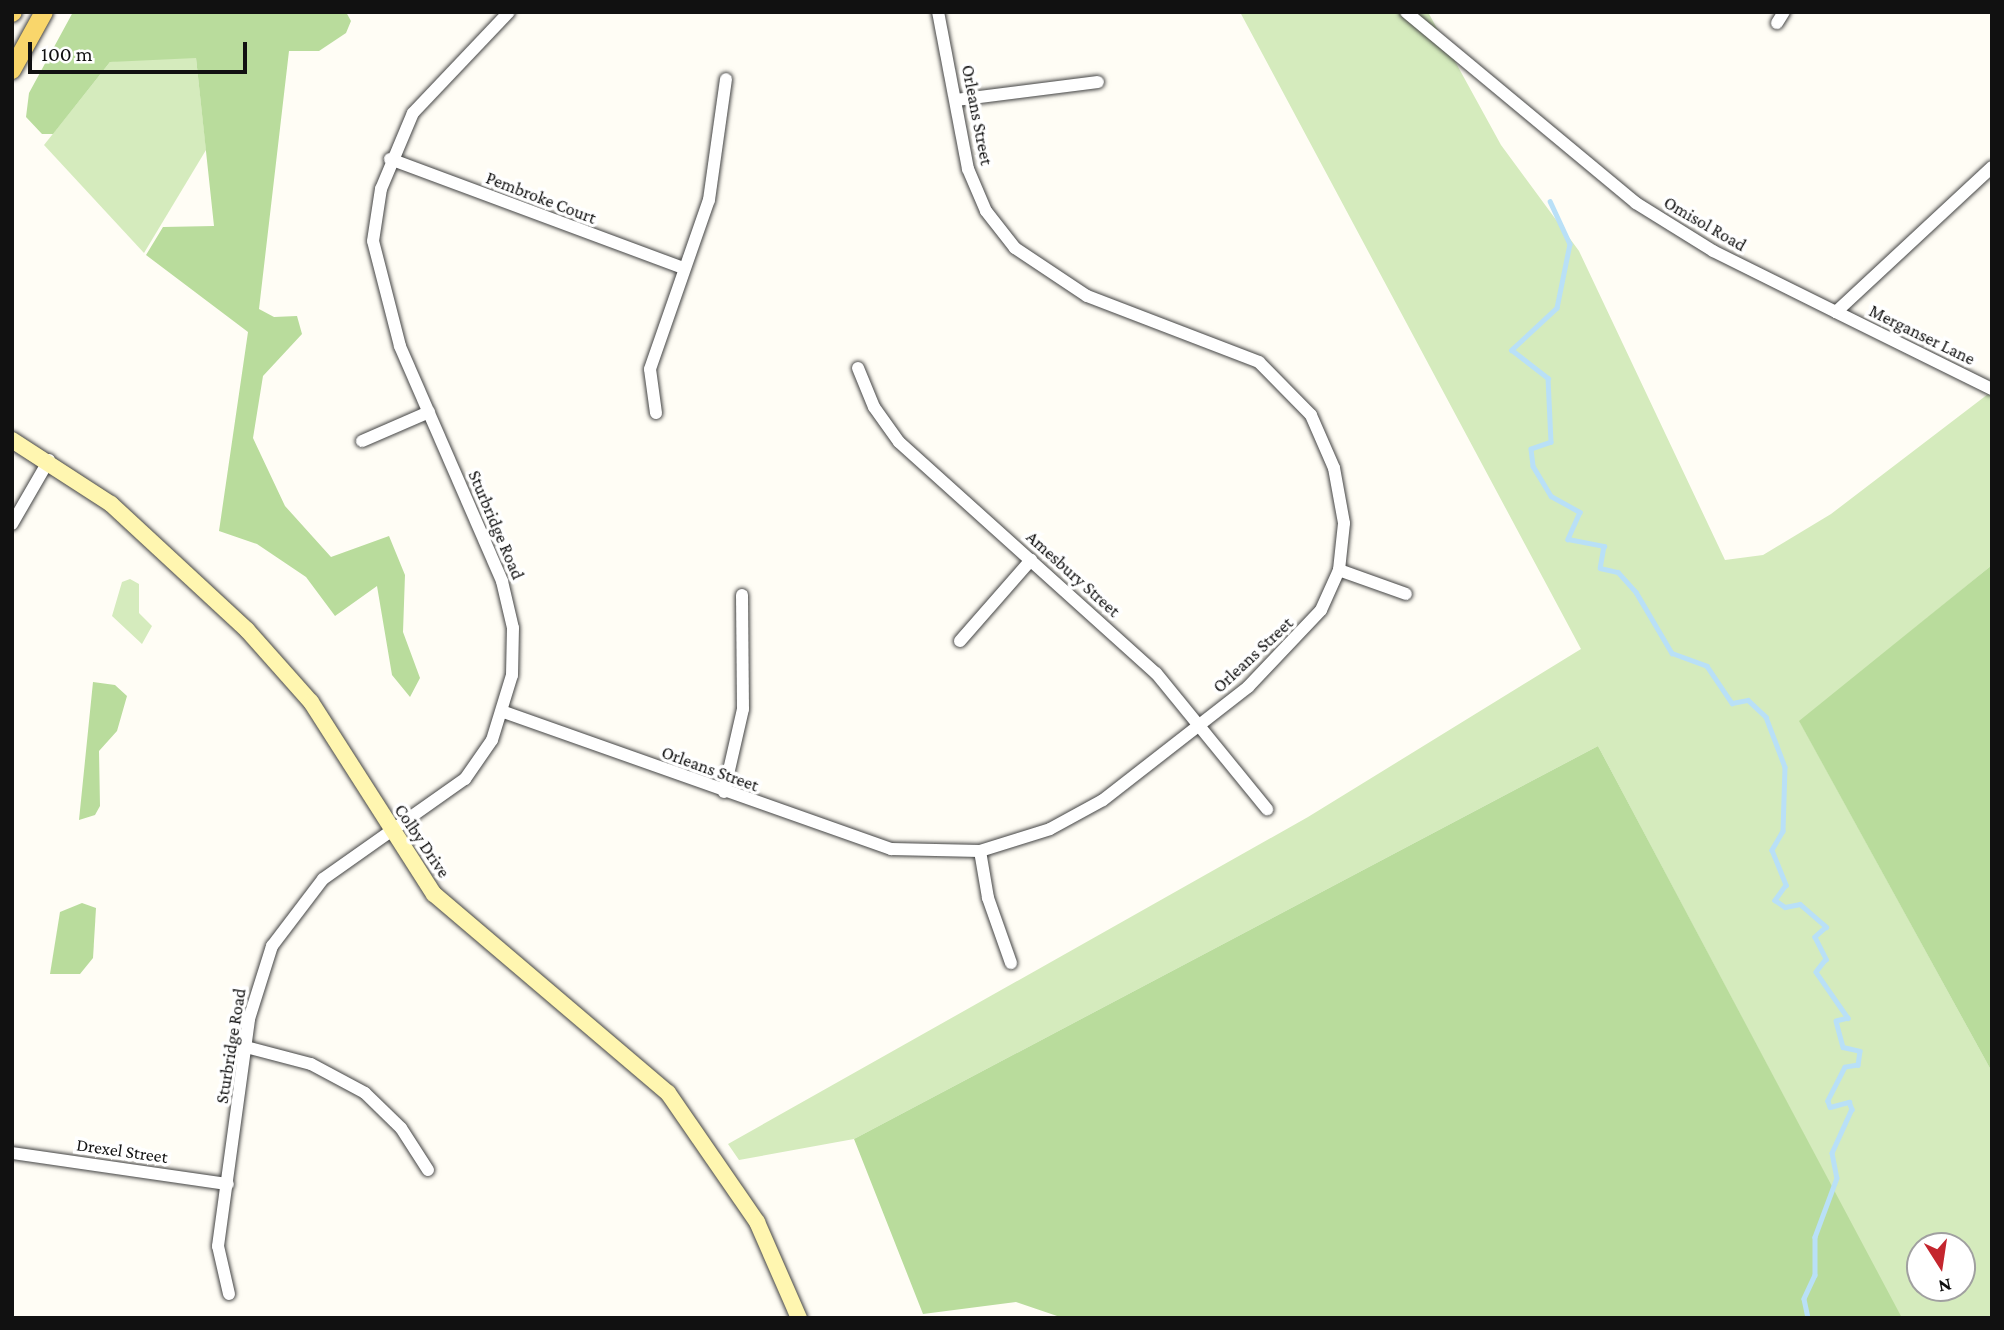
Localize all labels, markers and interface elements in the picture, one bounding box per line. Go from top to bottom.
scale bar [32,28,250,72]
text: 100 m [41,42,93,66]
street label: Orleans Street [957,63,997,167]
street label: Pembroke Court [483,167,599,229]
street label: Omisol Road [1660,192,1750,256]
street label: Merganser Lane [1865,300,1979,370]
street label: Sturbridge Road [463,467,529,583]
street label: Amesbury Street [1022,526,1124,622]
street label: Orleans Street [1208,612,1298,698]
street label: Orleans Street [659,741,761,797]
street label: Colby Drive [389,800,455,882]
street label: Sturbridge Road [211,987,251,1105]
street label: Drexel Street [75,1134,169,1168]
north arrow [1906,1232,1976,1302]
text: N [1937,1274,1954,1298]

